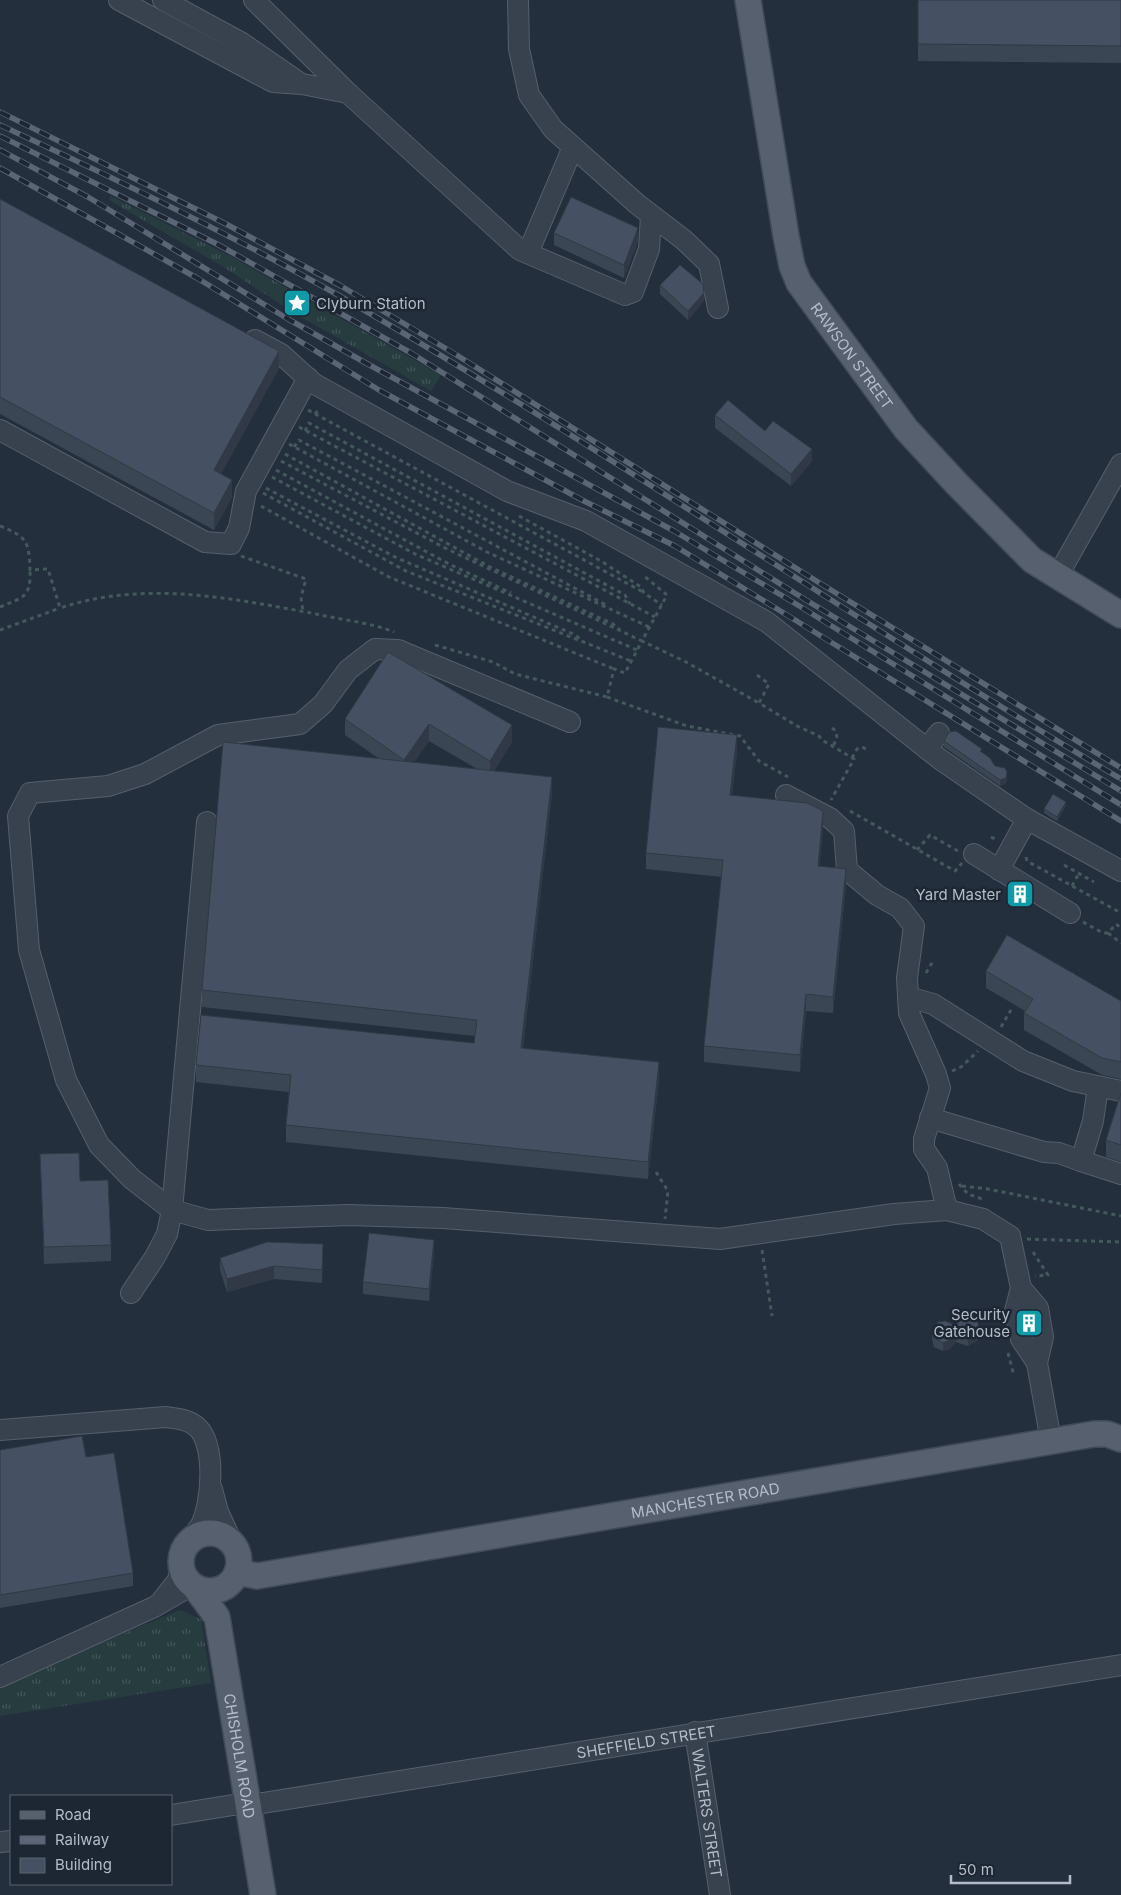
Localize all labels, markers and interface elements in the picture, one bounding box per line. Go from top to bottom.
place icon: Clyburn Station [282,288,312,318]
place label: Clyburn Station [316,294,426,313]
street label: RAWSON STREET [807,299,897,413]
building icon: Yard Master [1005,879,1035,909]
place label: Yard Master [916,885,1001,904]
place label: Security Gatehouse [933,1305,1011,1341]
building icon: Security Gatehouse [1014,1308,1044,1338]
street label: MANCHESTER ROAD [629,1478,781,1522]
street label: CHISHOLM ROAD [220,1692,260,1820]
street label: SHEFFIELD STREET [575,1721,717,1762]
street label: WALTERS STREET [688,1747,727,1879]
legend [10,1795,172,1885]
text: Road [55,1805,91,1824]
text: Railway [55,1830,110,1849]
scale bar [951,1852,1070,1884]
text: Building [55,1855,112,1874]
text: 50 m [958,1860,994,1879]

